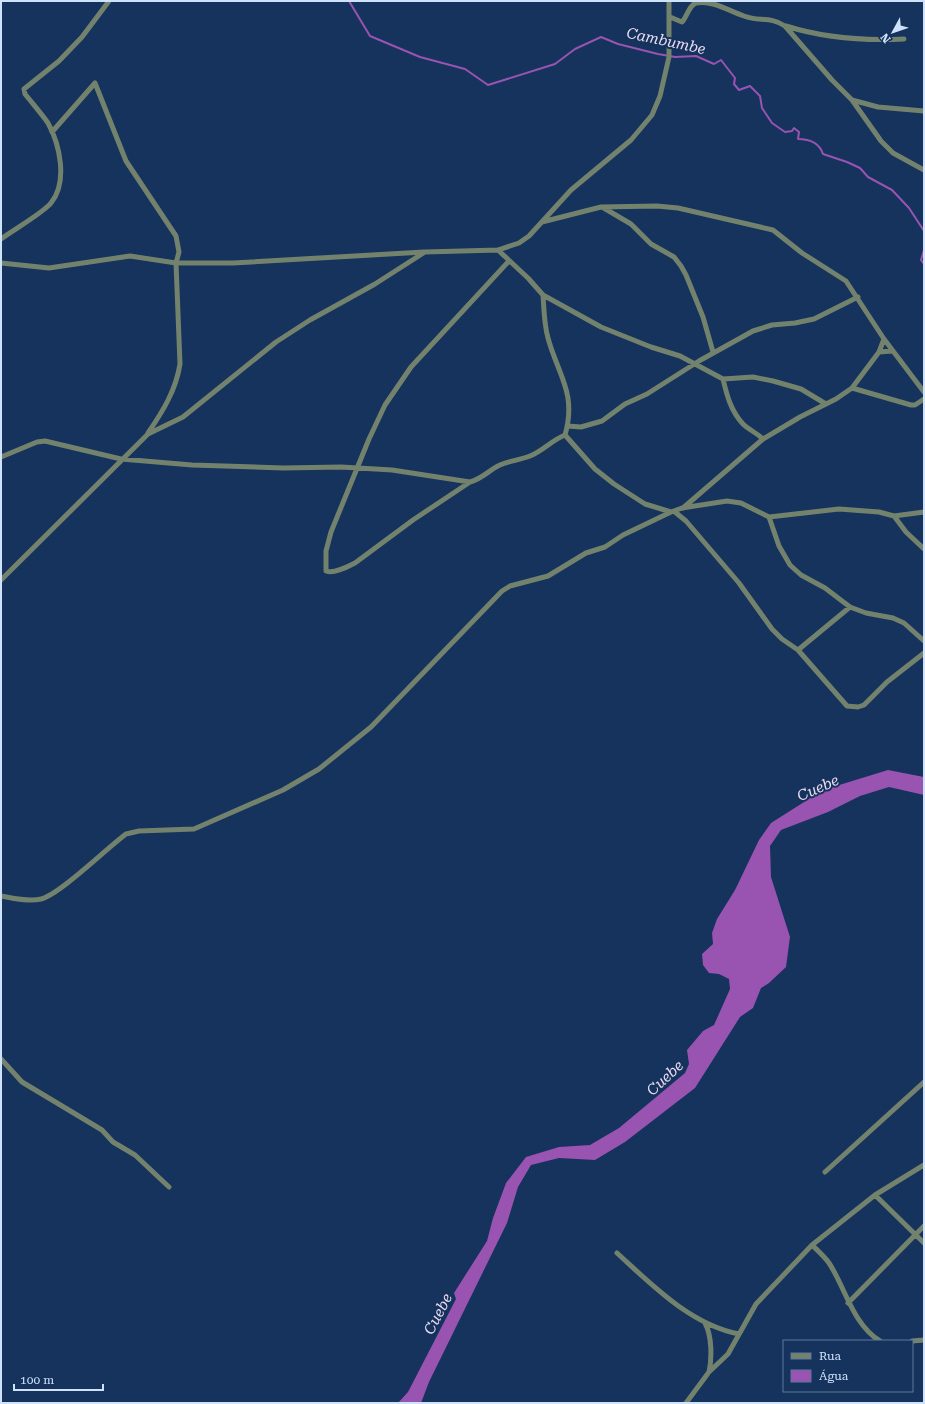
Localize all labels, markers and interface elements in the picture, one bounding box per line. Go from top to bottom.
north arrow [873,12,913,52]
water label: Cambumbe [625,24,708,58]
text: N [878,30,893,46]
water label: Cuebe [794,771,842,805]
water label: Cuebe [643,1056,687,1099]
water label: Cuebe [420,1290,456,1338]
legend [783,1340,913,1392]
text: Rua [819,1349,842,1363]
scale bar [14,1366,103,1392]
text: Água [819,1369,849,1383]
text: 100 m [20,1373,54,1387]

